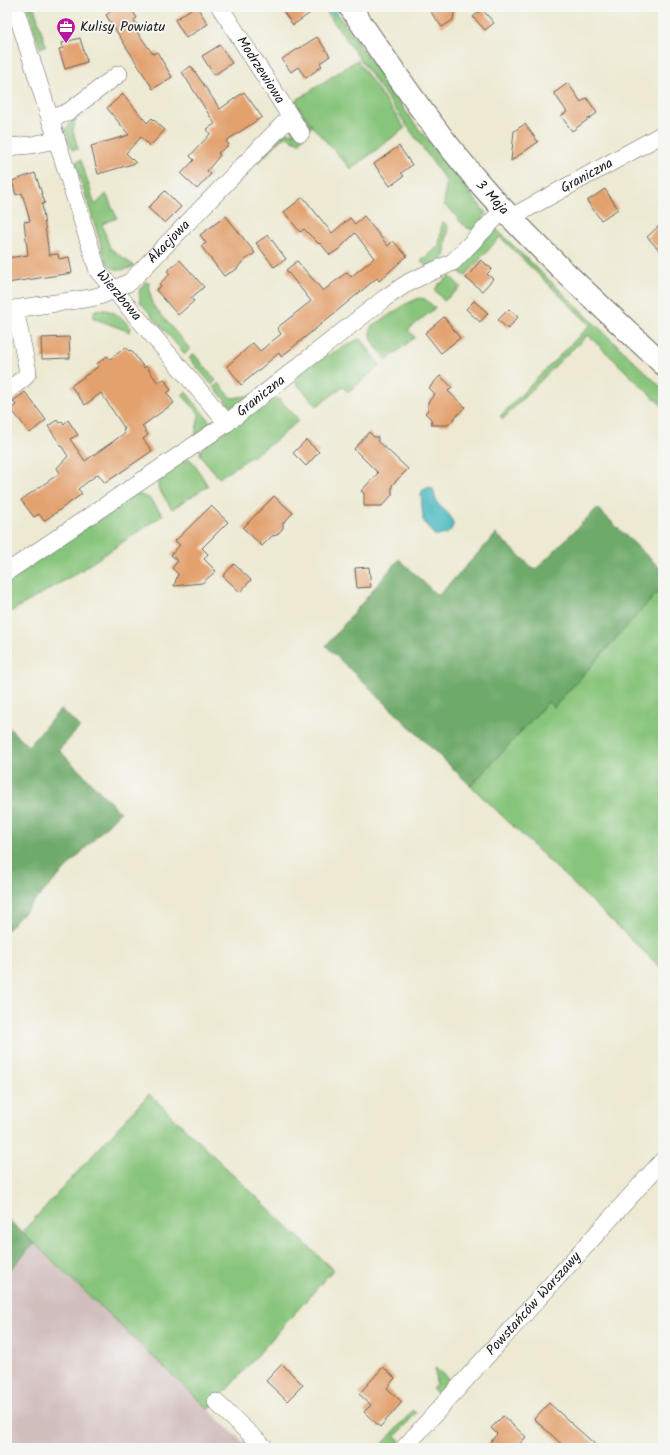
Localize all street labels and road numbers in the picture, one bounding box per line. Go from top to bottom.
street label: Modrzewiowa [231,32,291,108]
street label: Graniczna [557,152,617,199]
street label: 3 Maja [470,175,514,220]
street label: Akacjowa [142,215,196,269]
street label: Wierzbowa [91,265,147,326]
street label: Graniczna [232,370,290,422]
street label: Powstańców Warszawy [481,1247,587,1361]

